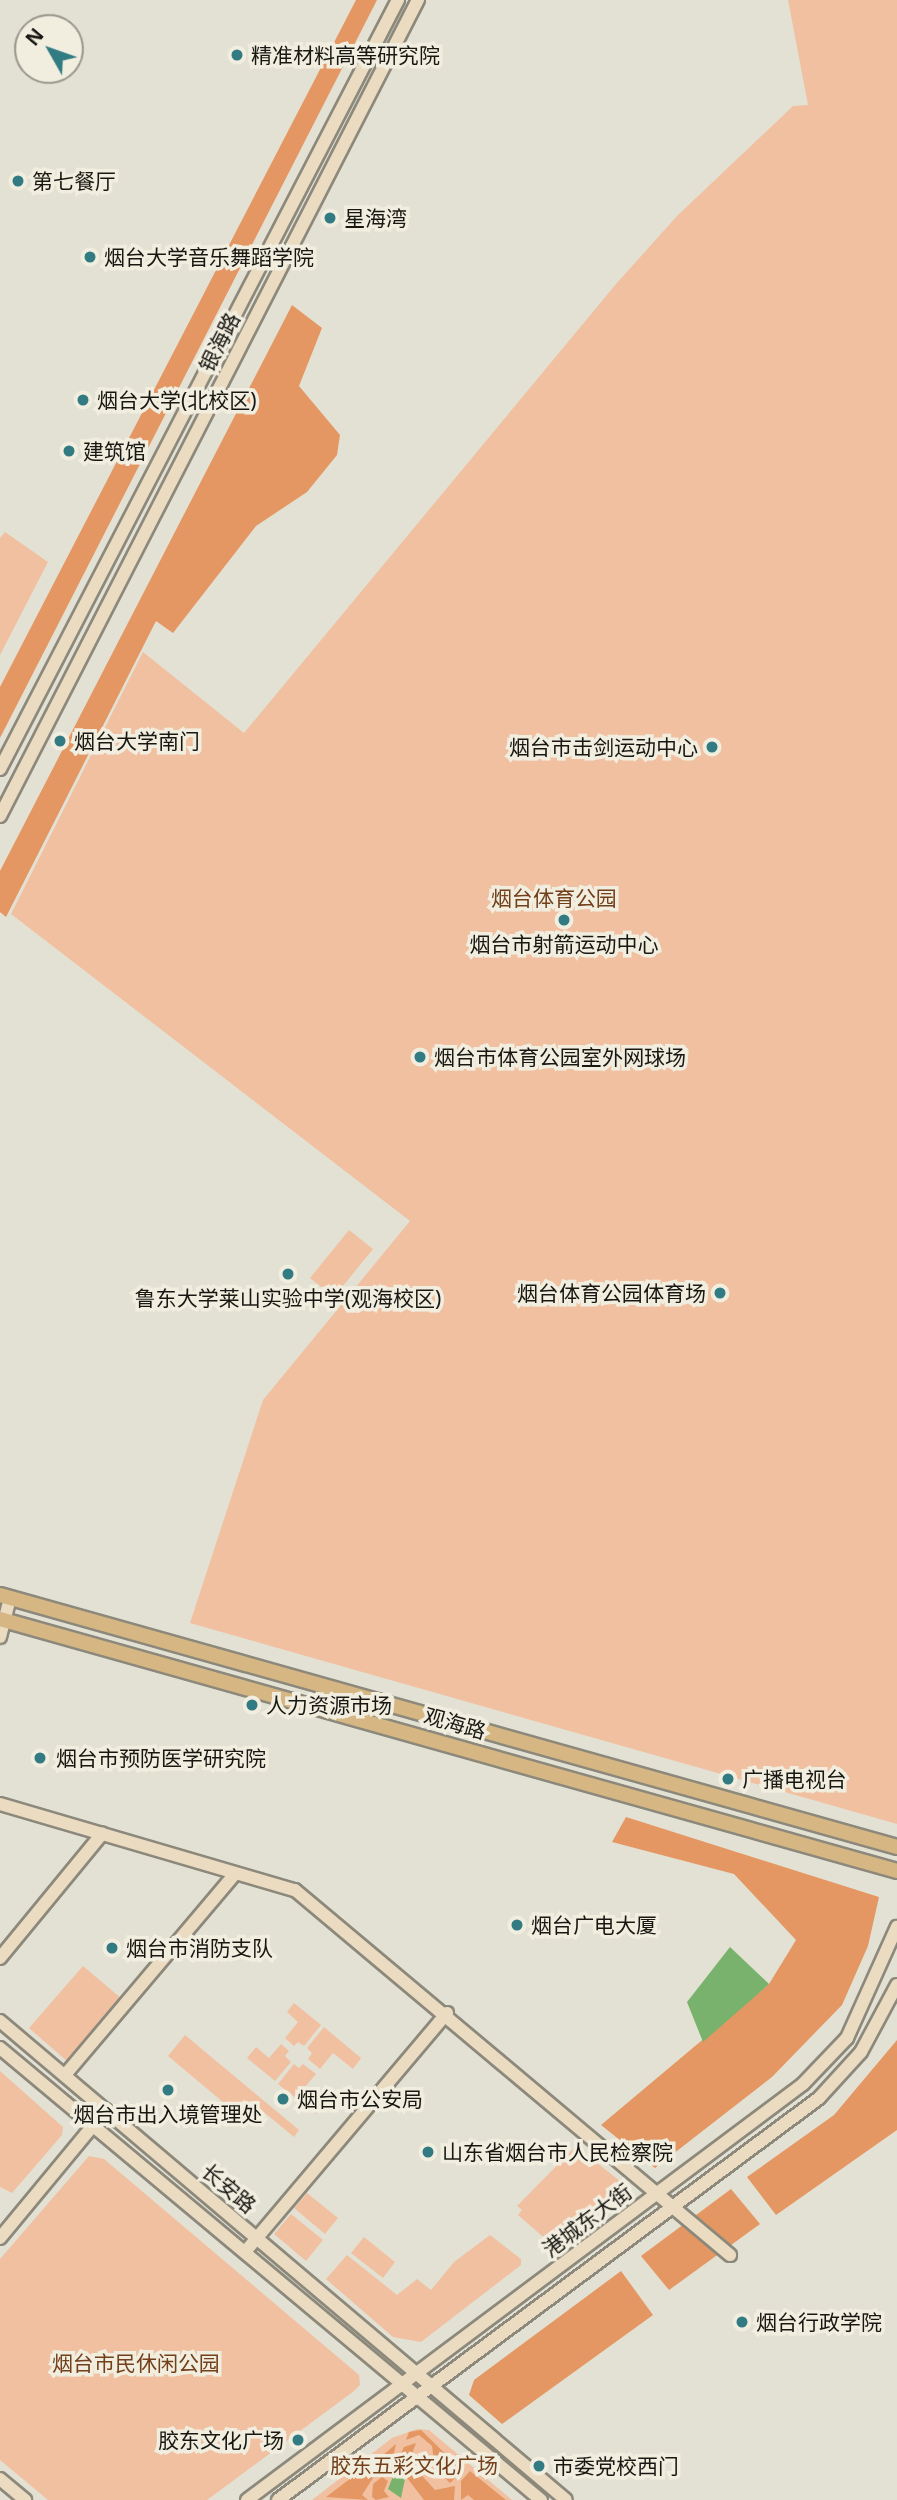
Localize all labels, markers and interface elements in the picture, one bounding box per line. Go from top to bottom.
north arrow [14,14,84,84]
text: N [20,23,49,51]
place label: 精准材料高等研究院 [251,42,440,68]
marker: 精准材料高等研究院 [229,47,245,63]
place label: 第七餐厅 [32,168,116,194]
marker: 第七餐厅 [10,173,26,189]
place label: 星海湾 [344,205,407,231]
marker: 星海湾 [322,210,338,226]
place label: 烟台大学音乐舞蹈学院 [104,244,314,270]
marker: 烟台大学音乐舞蹈学院 [82,249,98,265]
street label: 银海路 [193,308,245,376]
place label: 烟台大学(北校区) [97,387,257,413]
marker: 烟台大学(北校区) [75,392,91,408]
place label: 建筑馆 [83,438,146,464]
marker: 建筑馆 [61,443,77,459]
place label: 烟台大学南门 [74,728,200,754]
marker: 烟台大学南门 [52,733,68,749]
place label: 烟台市击剑运动中心 [509,734,698,760]
marker: 烟台市击剑运动中心 [704,739,720,755]
park label: 烟台体育公园 [491,885,617,911]
marker: 烟台市射箭运动中心 [556,912,572,928]
place label: 烟台市射箭运动中心 [470,931,658,957]
place label: 烟台市体育公园室外网球场 [434,1044,686,1070]
marker: 烟台市体育公园室外网球场 [412,1049,428,1065]
marker: 鲁东大学莱山实验中学(观海校区) [280,1266,296,1282]
place label: 烟台体育公园体育场 [517,1280,706,1306]
place label: 鲁东大学莱山实验中学(观海校区) [135,1285,441,1311]
marker: 烟台体育公园体育场 [712,1285,728,1301]
place label: 人力资源市场 [266,1692,392,1718]
marker: 人力资源市场 [244,1697,260,1713]
street label: 观海路 [421,1702,489,1744]
place label: 烟台市预防医学研究院 [56,1745,266,1771]
marker: 烟台市预防医学研究院 [30,1748,50,1768]
place label: 广播电视台 [742,1766,847,1792]
marker: 广播电视台 [720,1771,736,1787]
place label: 烟台广电大厦 [531,1912,657,1938]
marker: 烟台广电大厦 [509,1917,525,1933]
place label: 烟台市消防支队 [126,1935,273,1961]
marker: 烟台市消防支队 [104,1940,120,1956]
marker: 烟台市出入境管理处 [160,2082,176,2098]
place label: 烟台市公安局 [297,2086,423,2112]
marker: 烟台市公安局 [275,2091,291,2107]
place label: 烟台市出入境管理处 [74,2101,262,2127]
place label: 山东省烟台市人民检察院 [442,2139,673,2165]
marker: 山东省烟台市人民检察院 [420,2144,436,2160]
street label: 长安路 [197,2158,261,2218]
street label: 港城东大街 [537,2178,637,2262]
place label: 烟台行政学院 [756,2309,882,2335]
marker: 烟台行政学院 [734,2314,750,2330]
park label: 烟台市民休闲公园 [52,2350,220,2376]
place label: 胶东文化广场 [158,2427,284,2453]
marker: 胶东文化广场 [290,2432,306,2448]
park label: 胶东五彩文化广场 [330,2452,498,2478]
place label: 市委党校西门 [553,2453,679,2479]
marker: 市委党校西门 [531,2458,547,2474]

